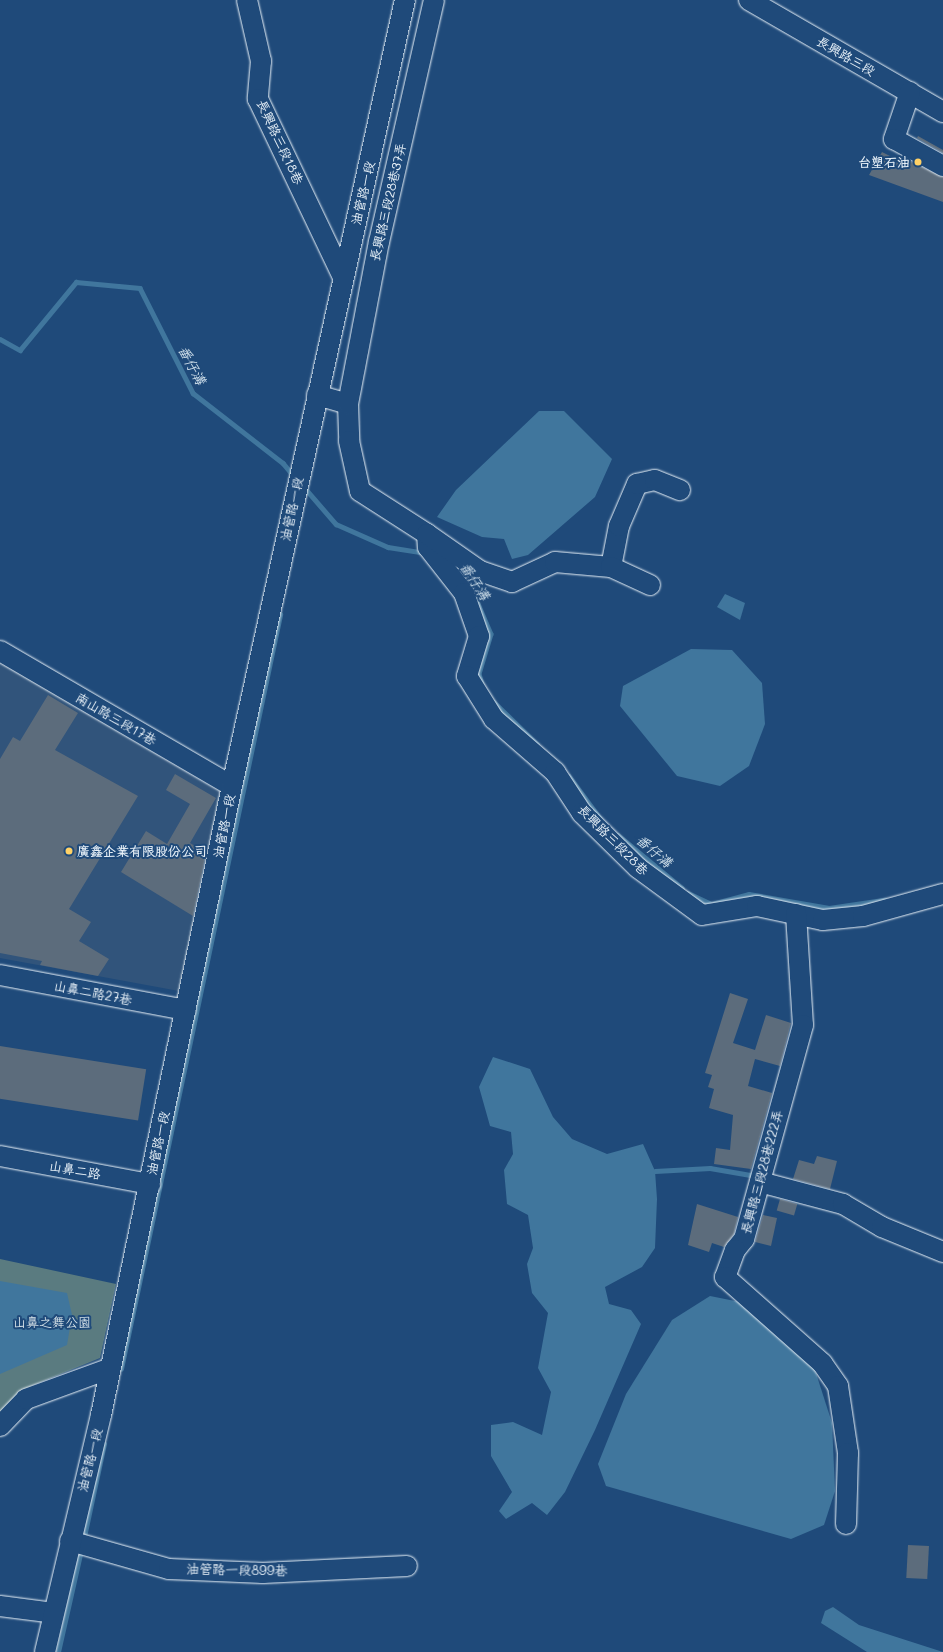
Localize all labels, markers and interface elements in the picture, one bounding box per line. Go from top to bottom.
street label: 長興路三段 [814,33,878,79]
street label: 長興路三段18巷 [254,97,306,187]
street label: 長興路三段28巷37弄 [367,141,409,263]
place label: 台塑石油 [858,154,910,170]
marker: 台塑石油 [913,157,923,167]
street label: 油管路一段 [348,160,378,226]
water label: 番仔溝 [175,343,209,387]
street label: 油管路一段 [278,476,306,542]
water label: 番仔溝 [457,559,493,603]
street label: 南山路三段17巷 [73,689,159,749]
street label: 油管路一段 [210,793,238,859]
street label: 長興路三段28巷 [575,802,651,878]
water label: 番仔溝 [633,831,675,871]
place label: 廣鑫企業有限股份公司 [77,843,207,859]
marker: 廣鑫企業有限股份公司 [64,846,74,856]
street label: 山鼻二路27巷 [53,978,133,1008]
street label: 長興路三段28巷222弄 [738,1108,786,1236]
street label: 油管路一段 [144,1110,172,1176]
street label: 山鼻二路 [48,1158,102,1182]
park label: 山鼻之舞公園 [13,1314,91,1330]
street label: 油管路一段 [75,1427,105,1493]
street label: 油管路一段899巷 [186,1561,288,1579]

